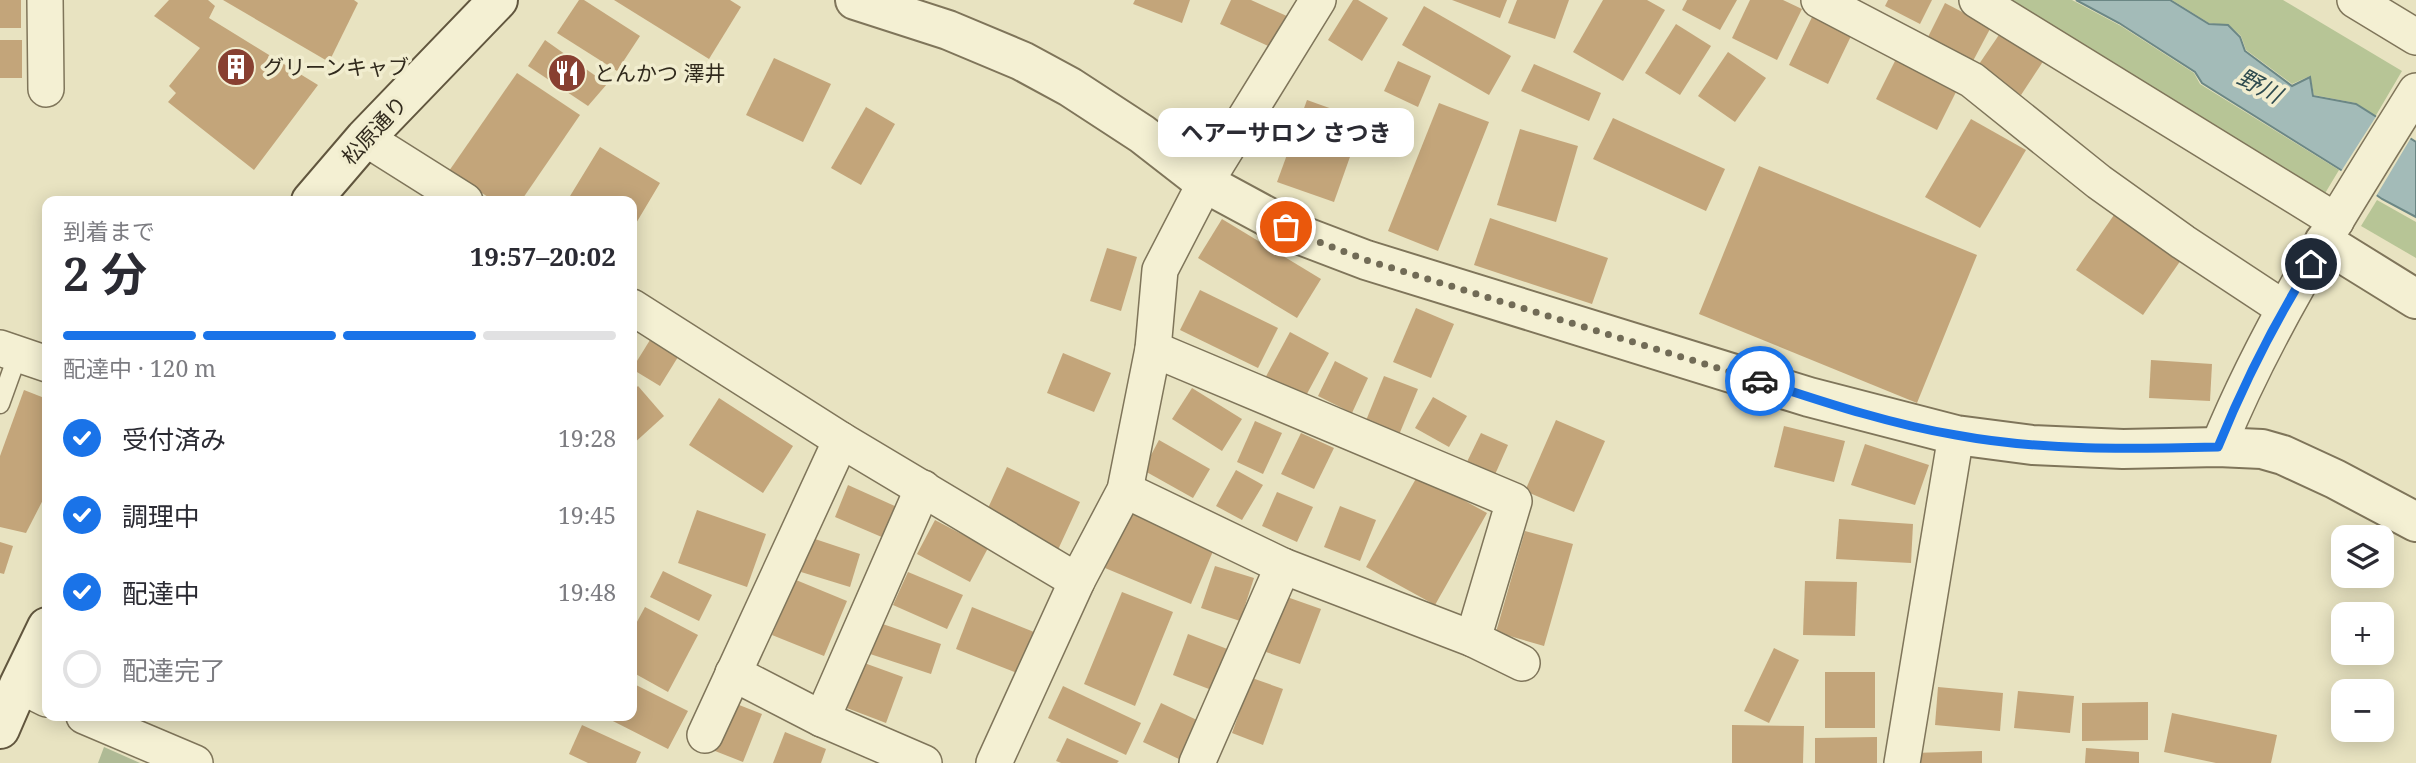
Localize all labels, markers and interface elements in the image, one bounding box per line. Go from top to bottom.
building icon: グリーンキャブ [215,46,257,88]
restaurant icon: とんかつ 澤井 [546,52,588,94]
place label: グリーンキャブ [263,53,409,81]
place label: とんかつ 澤井 [594,59,725,87]
water label: 野川 [2232,60,2290,111]
street label: 松原通り [335,90,413,170]
callout: ヘアーサロン さつき [1158,108,1414,157]
text: ヘアーサロン さつき [1180,116,1392,148]
pin [1256,197,1316,257]
icon: bag [1267,208,1305,246]
text: 到着まで [63,215,155,247]
pin [2281,234,2341,294]
text: 19:57–20:02 [470,238,616,274]
text: 2 分 [63,242,147,304]
icon: home [2292,245,2330,283]
courier [1725,346,1795,416]
text: 配達中 · 120 m [63,352,216,384]
icon: car [1741,362,1779,400]
icon: check [63,419,101,457]
text: 受付済み [122,421,226,457]
text: 19:28 [558,422,616,454]
icon: check [63,496,101,534]
text: 調理中 [122,498,200,534]
text: 19:45 [558,499,616,531]
map controls [2331,525,2394,742]
button: layers [2331,525,2394,588]
icon: check [63,573,101,611]
text: 配達中 [122,575,200,611]
text: 19:48 [558,576,616,608]
button: + [2331,602,2394,665]
text: 配達完了 [122,652,226,688]
button: − [2331,679,2394,742]

